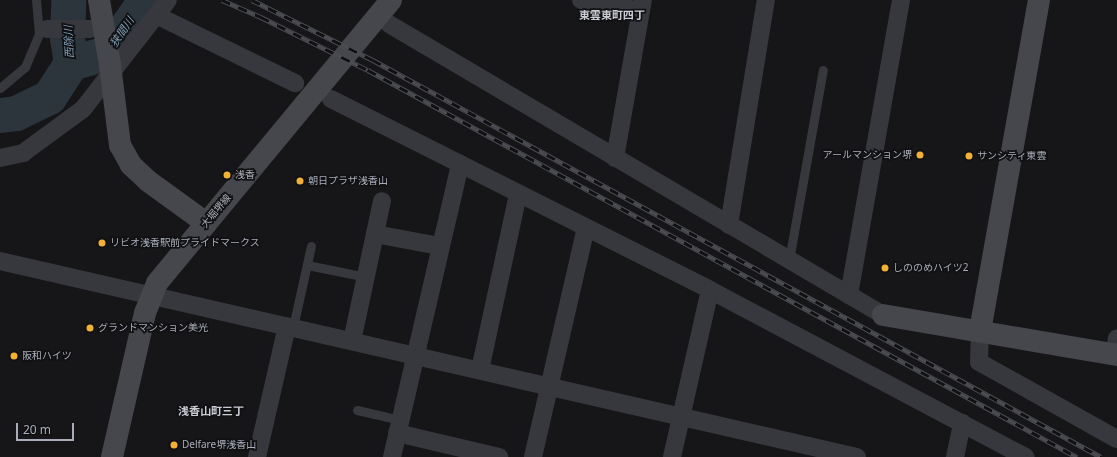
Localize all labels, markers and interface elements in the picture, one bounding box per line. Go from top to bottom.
district label: 東雲東町四丁 [579,8,645,22]
water label: 狭間川 [107,15,137,49]
water label: 西除川 [62,25,76,59]
place label: アールマンション堺 [823,149,912,161]
marker: アールマンション堺 [915,150,925,160]
place label: サンシティ東雲 [977,150,1047,162]
marker: サンシティ東雲 [964,151,974,161]
place label: 浅香 [235,169,255,181]
marker: 浅香 [222,170,232,180]
place label: 朝日プラザ浅香山 [308,175,388,187]
marker: 朝日プラザ浅香山 [295,176,305,186]
street label: 大堀堺線 [199,192,233,230]
place label: リビオ浅香駅前プライドマークス [110,237,260,249]
marker: リビオ浅香駅前プライドマークス [97,238,107,248]
place label: しののめハイツ2 [893,262,969,274]
marker: しののめハイツ2 [880,263,890,273]
place label: グランドマンション美光 [98,322,208,334]
marker: グランドマンション美光 [85,323,95,333]
place label: 阪和ハイツ [22,350,72,362]
marker: 阪和ハイツ [9,351,19,361]
district label: 浅香山町三丁 [178,404,244,418]
scale bar [18,415,76,441]
text: 20 m [23,421,51,438]
place label: Delfare堺浅香山 [182,439,256,451]
marker: Delfare堺浅香山 [169,440,179,450]

